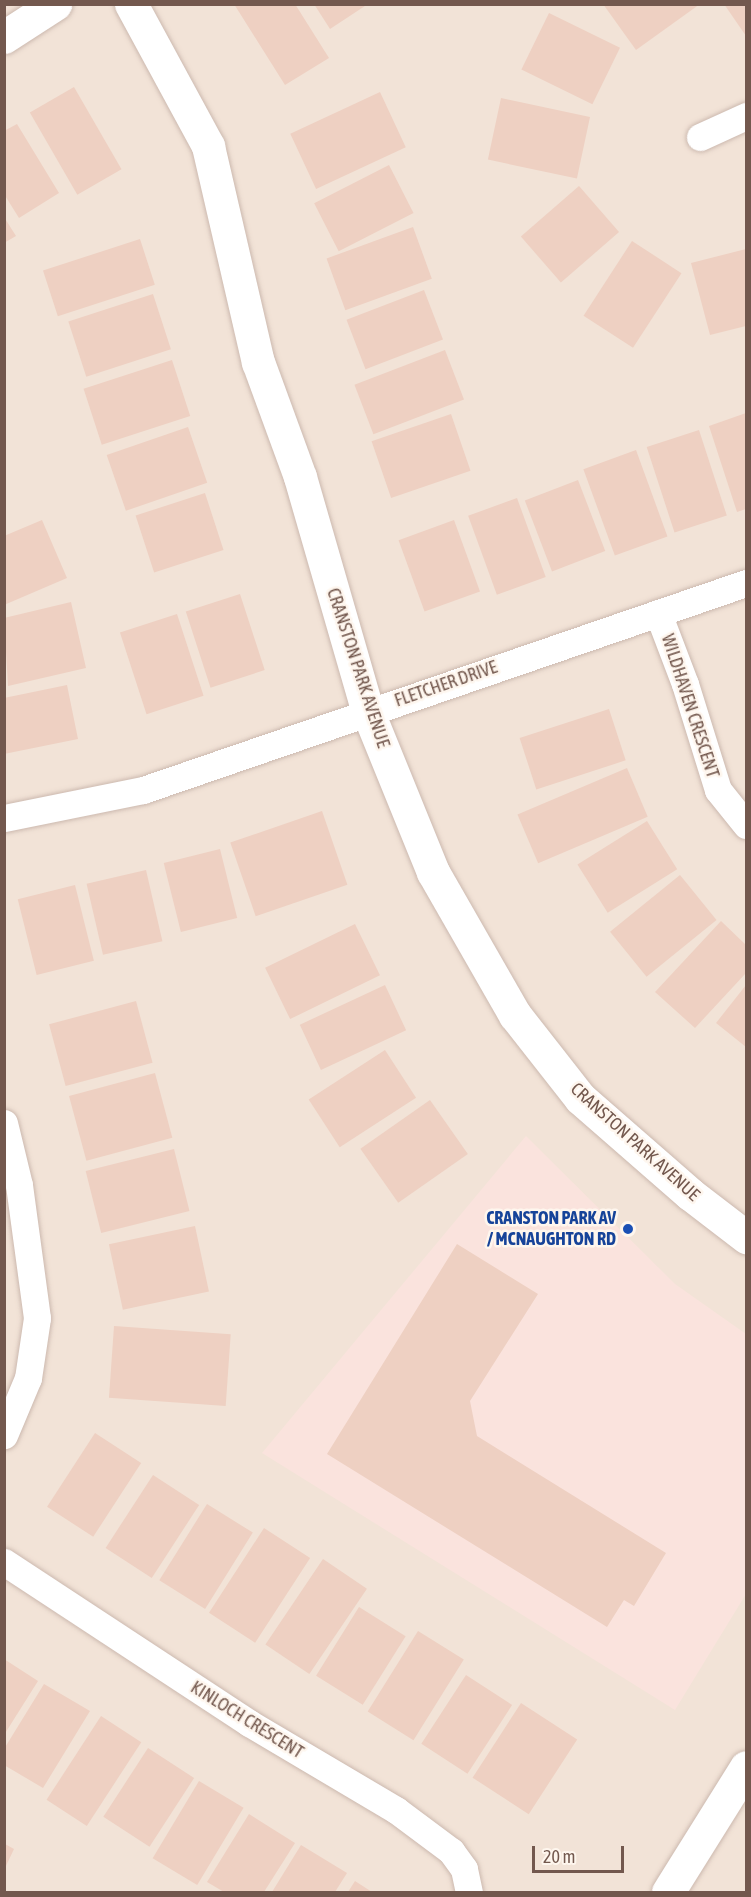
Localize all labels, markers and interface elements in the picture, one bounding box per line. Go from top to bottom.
street label: CRANSTON PARK AVENUE [322,586,394,750]
street label: WILDHAVEN CRESCENT [657,631,723,781]
street label: FLETCHER DRIVE [392,656,500,712]
street label: CRANSTON PARK AVENUE [566,1078,704,1206]
place label: CRANSTON PARK AV / MCNAUGHTON RD [486,1208,616,1250]
marker: CRANSTON PARK AV / MCNAUGHTON RD [621,1222,635,1236]
street label: KINLOCH CRESCENT [187,1677,307,1763]
scale bar [535,1834,626,1872]
text: 20 m [543,1846,575,1867]

